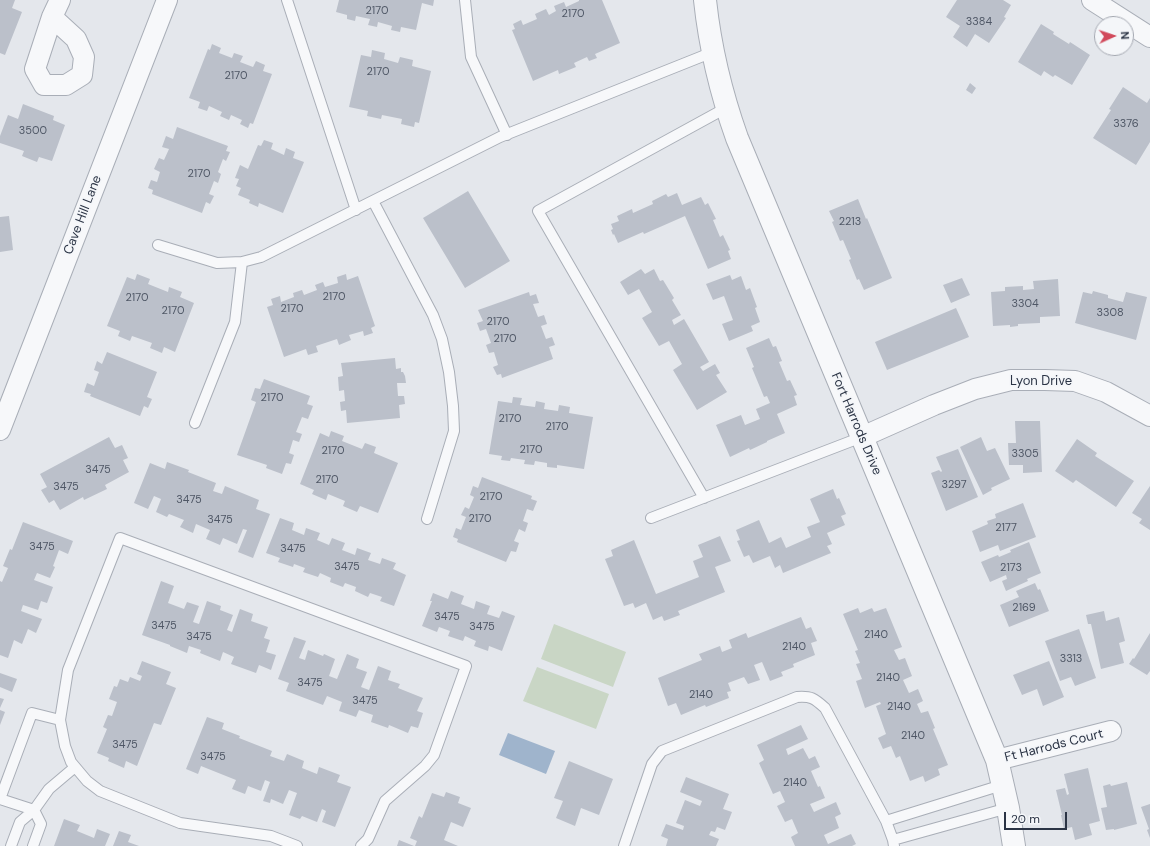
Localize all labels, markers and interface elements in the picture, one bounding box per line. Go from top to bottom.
house number: 2170 [365,4,389,18]
house number: 2170 [561,7,585,21]
house number: 3384 [966,15,992,29]
north arrow [1094,16,1134,56]
text: N [1118,31,1132,40]
house number: 2170 [366,65,390,79]
house number: 2170 [224,69,248,83]
house number: 3376 [1113,117,1139,131]
house number: 3500 [19,124,47,138]
house number: 2170 [187,167,211,181]
street label: Cave Hill Lane [61,173,105,257]
house number: 2213 [839,215,861,229]
house number: 2170 [322,290,346,304]
house number: 2170 [125,291,149,305]
house number: 3304 [1011,297,1039,311]
house number: 2170 [280,302,304,316]
house number: 2170 [161,304,185,318]
house number: 3308 [1096,306,1124,320]
house number: 2170 [486,315,510,329]
house number: 2170 [493,332,517,346]
street label: Fort Harrods Drive [827,370,885,478]
street label: Lyon Drive [1010,374,1072,390]
house number: 2170 [260,391,284,405]
house number: 2170 [498,412,522,426]
house number: 2170 [545,420,569,434]
house number: 2170 [519,443,543,457]
house number: 2170 [321,444,345,458]
house number: 3305 [1011,447,1039,461]
house number: 3475 [85,463,111,477]
house number: 2170 [315,473,339,487]
house number: 3297 [941,478,967,492]
house number: 3475 [53,480,79,494]
house number: 2170 [479,490,503,504]
house number: 3475 [176,493,202,507]
house number: 2170 [468,512,492,526]
house number: 3475 [207,513,233,527]
house number: 2177 [995,521,1017,535]
house number: 3475 [29,540,55,554]
house number: 3475 [280,542,306,556]
house number: 3475 [334,560,360,574]
house number: 2173 [1000,561,1022,575]
house number: 2169 [1012,601,1036,615]
house number: 3475 [434,610,460,624]
house number: 3475 [151,619,177,633]
house number: 3475 [469,620,495,634]
house number: 2140 [864,628,888,642]
house number: 3475 [186,630,212,644]
house number: 2140 [782,640,806,654]
house number: 3313 [1060,652,1082,666]
house number: 2140 [876,671,900,685]
house number: 3475 [297,676,323,690]
house number: 2140 [689,688,713,702]
house number: 3475 [352,694,378,708]
house number: 2140 [887,700,911,714]
street label: Ft Harrods Court [1003,726,1105,766]
house number: 2140 [901,729,925,743]
house number: 3475 [112,738,138,752]
house number: 3475 [200,750,226,764]
house number: 2140 [783,776,807,790]
scale bar [1006,804,1069,830]
text: 20 m [1011,811,1040,827]

